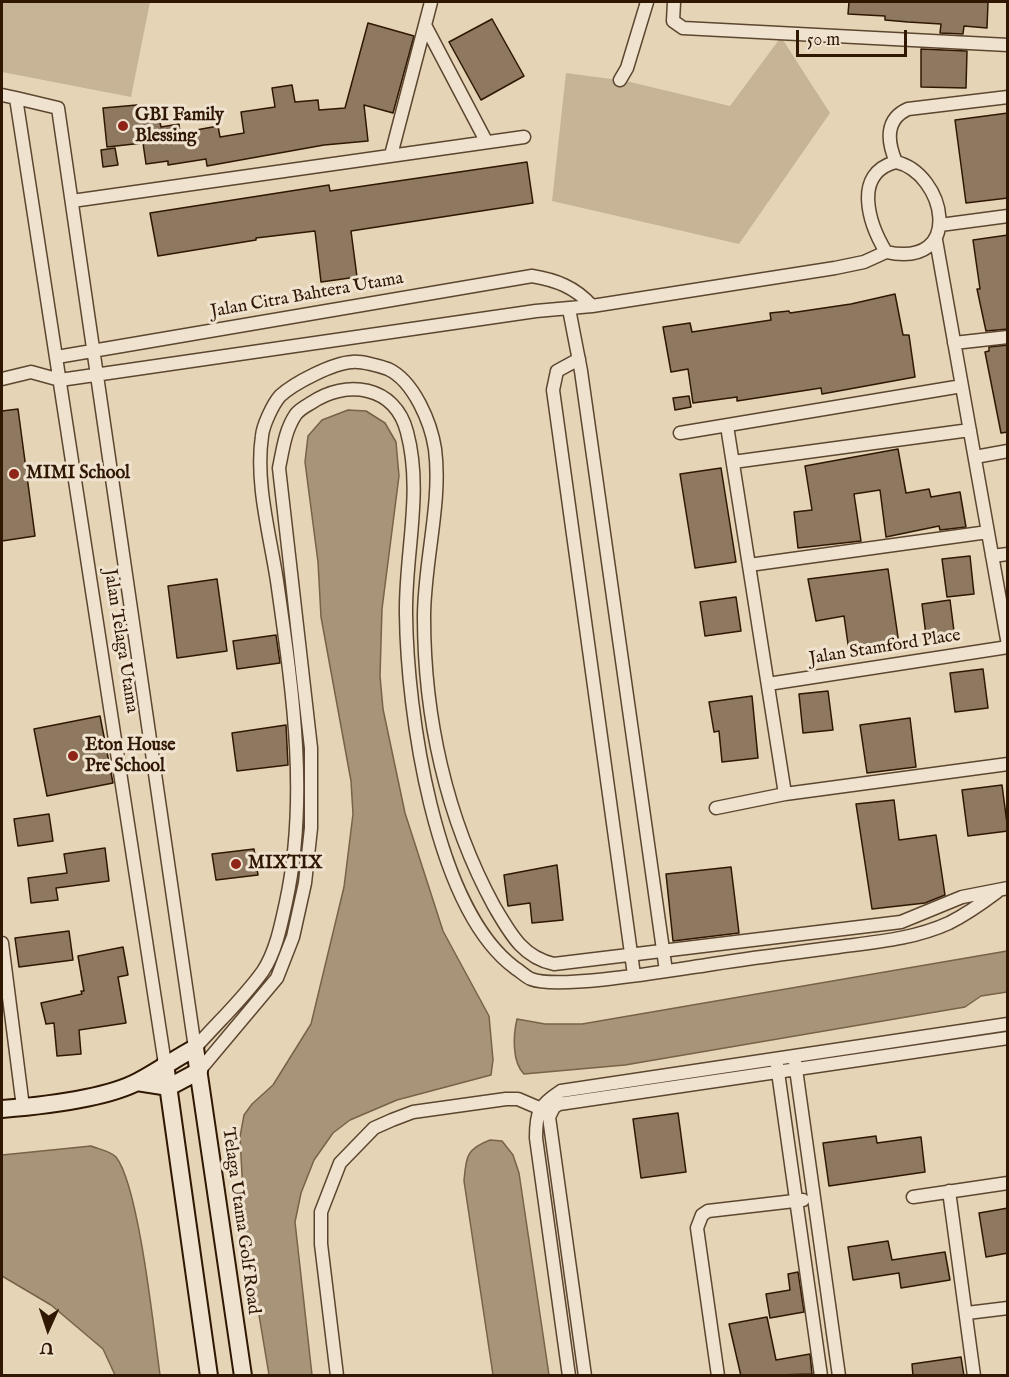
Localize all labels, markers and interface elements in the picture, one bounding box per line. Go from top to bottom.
scale bar [799,18,910,56]
text: 50 m [807,29,840,52]
place label: GBI Family Blessing [135,105,224,148]
marker: GBI Family Blessing [116,119,130,133]
street label: Jalan Citra Bahtera Utama [209,268,405,324]
place label: MIMI School [26,463,130,485]
marker: MIMI School [7,467,21,481]
street label: Jalan Telaga Utama [98,568,142,714]
street label: Jalan Stamford Place [808,625,962,671]
place label: Eton House Pre School [85,735,175,777]
marker: Eton House Pre School [66,749,80,763]
place label: MIXTIX [248,853,323,875]
marker: MIXTIX [229,857,243,871]
street label: Telaga Utama Golf Road [216,1126,264,1316]
north arrow [18,1299,78,1359]
text: U [40,1337,54,1357]

